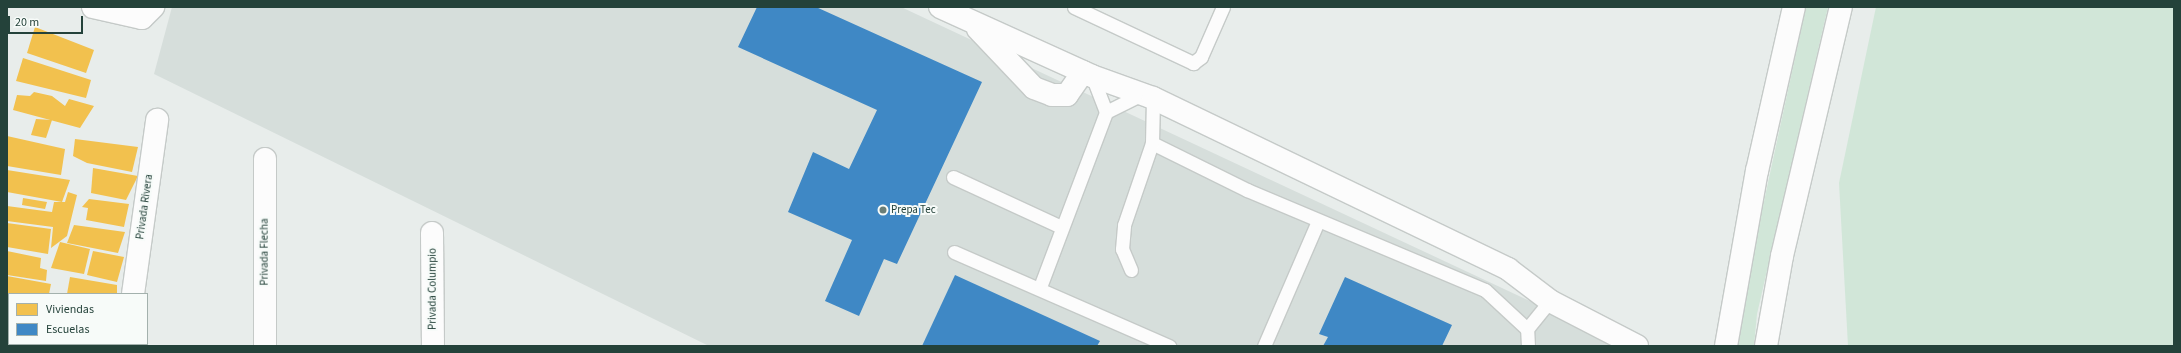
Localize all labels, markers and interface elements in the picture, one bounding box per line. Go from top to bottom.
scale bar [10,8,85,34]
text: 20 m [15,14,39,31]
street label: Privada Rivera [134,174,156,240]
place label: Prepa Tec [891,203,936,217]
marker: Prepa Tec [878,205,888,215]
street label: Privada Flecha [258,218,272,286]
street label: Privada Columpio [426,248,440,330]
legend [8,293,148,345]
text: Viviendas [46,301,94,318]
text: Escuelas [46,321,89,338]

